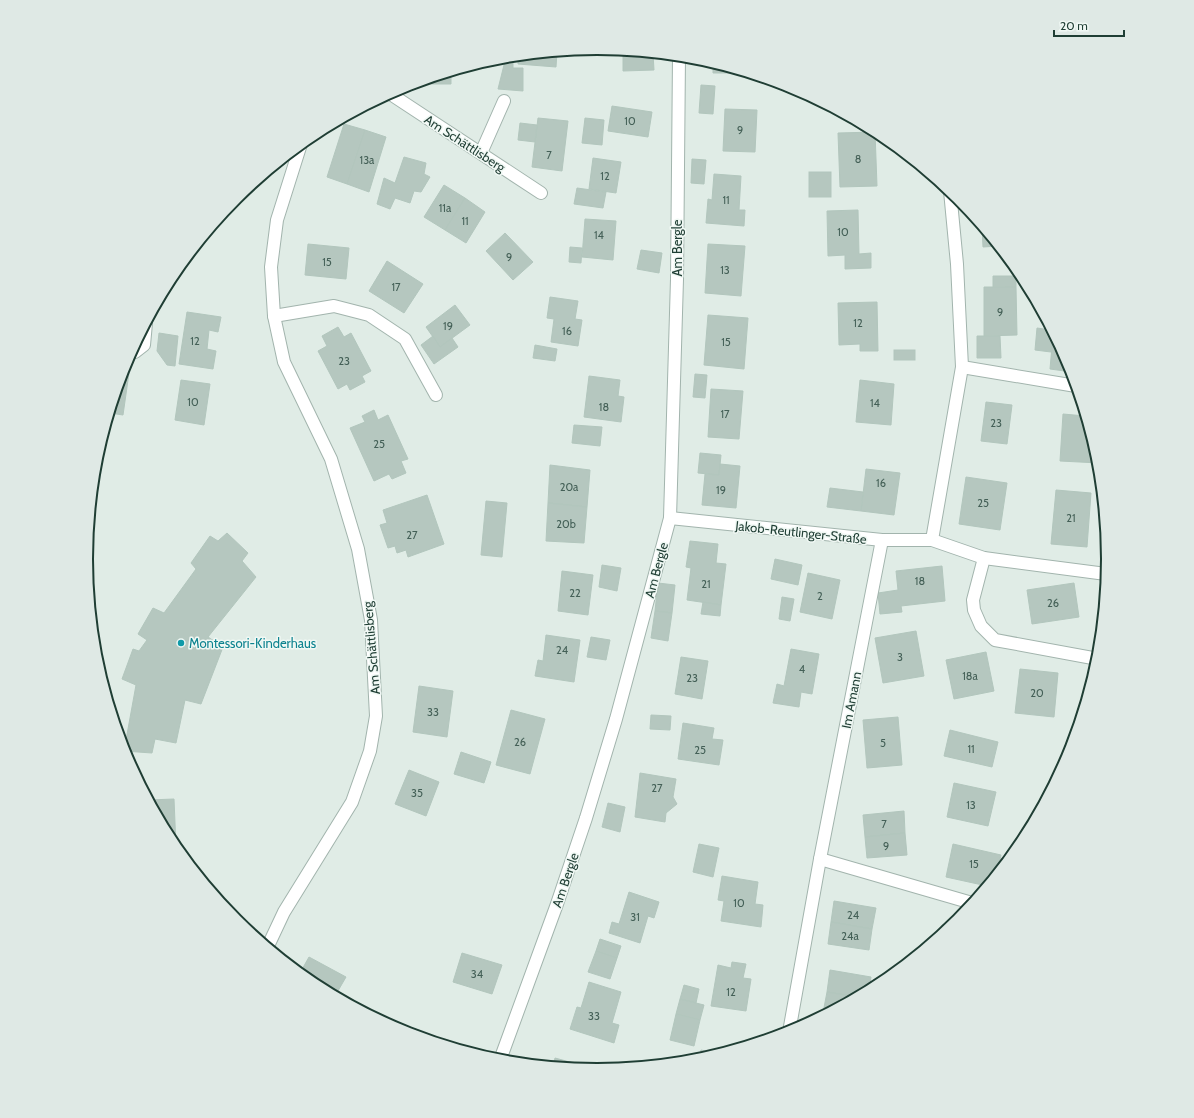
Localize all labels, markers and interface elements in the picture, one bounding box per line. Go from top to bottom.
scale bar [1054,12,1124,38]
text: 20 m [1060,18,1088,33]
street label: Am Schättlisberg [422,111,509,175]
house number: 10 [624,114,636,128]
house number: 9 [737,123,743,137]
house number: 7 [546,148,552,162]
house number: 8 [855,152,861,166]
house number: 13a [360,153,375,167]
house number: 12 [600,169,610,183]
house number: 11 [722,193,730,207]
house number: 11a [439,201,452,215]
house number: 11 [461,214,469,228]
street label: Am Bergle [669,219,685,276]
house number: 10 [837,225,849,239]
house number: 14 [594,228,605,242]
house number: 9 [506,250,512,264]
house number: 15 [322,255,332,269]
house number: 13 [720,263,730,277]
house number: 17 [391,280,401,294]
house number: 9 [997,305,1003,319]
house number: 12 [853,316,863,330]
house number: 19 [443,319,453,333]
house number: 16 [562,324,572,338]
house number: 12 [190,334,200,348]
house number: 15 [721,335,731,349]
house number: 23 [338,354,350,368]
house number: 10 [187,395,199,409]
house number: 14 [870,396,881,410]
house number: 18 [599,400,609,414]
house number: 17 [720,407,730,421]
house number: 23 [990,416,1002,430]
house number: 25 [373,437,385,451]
house number: 16 [876,476,886,490]
house number: 20a [560,480,579,494]
house number: 19 [716,483,726,497]
house number: 25 [977,496,989,510]
house number: 21 [1066,511,1076,525]
house number: 20b [556,517,576,531]
street label: Jakob-Reutlinger-Straße [734,517,868,547]
house number: 27 [406,528,418,542]
street label: Am Bergle [641,540,671,600]
house number: 18 [915,574,925,588]
house number: 21 [701,577,711,591]
house number: 22 [569,586,581,600]
house number: 2 [817,589,823,603]
house number: 26 [1047,596,1059,610]
street label: Am Schättlisberg [359,600,383,695]
place label: Montessori-Kinderhaus [189,635,317,651]
marker: Montessori-Kinderhaus [176,638,186,648]
house number: 24 [556,643,569,657]
house number: 3 [897,650,903,664]
house number: 4 [799,662,806,676]
house number: 18a [962,669,978,683]
street label: Im Amann [838,670,864,730]
house number: 23 [686,671,698,685]
house number: 20 [1030,686,1044,700]
house number: 33 [427,705,439,719]
house number: 26 [514,735,526,749]
house number: 5 [880,736,886,750]
house number: 11 [967,742,975,756]
house number: 25 [694,743,706,757]
house number: 27 [651,781,663,795]
house number: 35 [411,786,423,800]
house number: 13 [966,798,976,812]
house number: 7 [881,817,887,831]
house number: 9 [883,839,889,853]
street label: Am Bergle [548,850,582,910]
house number: 15 [969,857,979,871]
house number: 10 [733,896,745,910]
house number: 24 [847,908,860,922]
house number: 31 [630,910,640,924]
house number: 24a [841,929,859,943]
house number: 34 [471,967,484,981]
house number: 12 [726,985,736,999]
house number: 33 [588,1009,600,1023]

